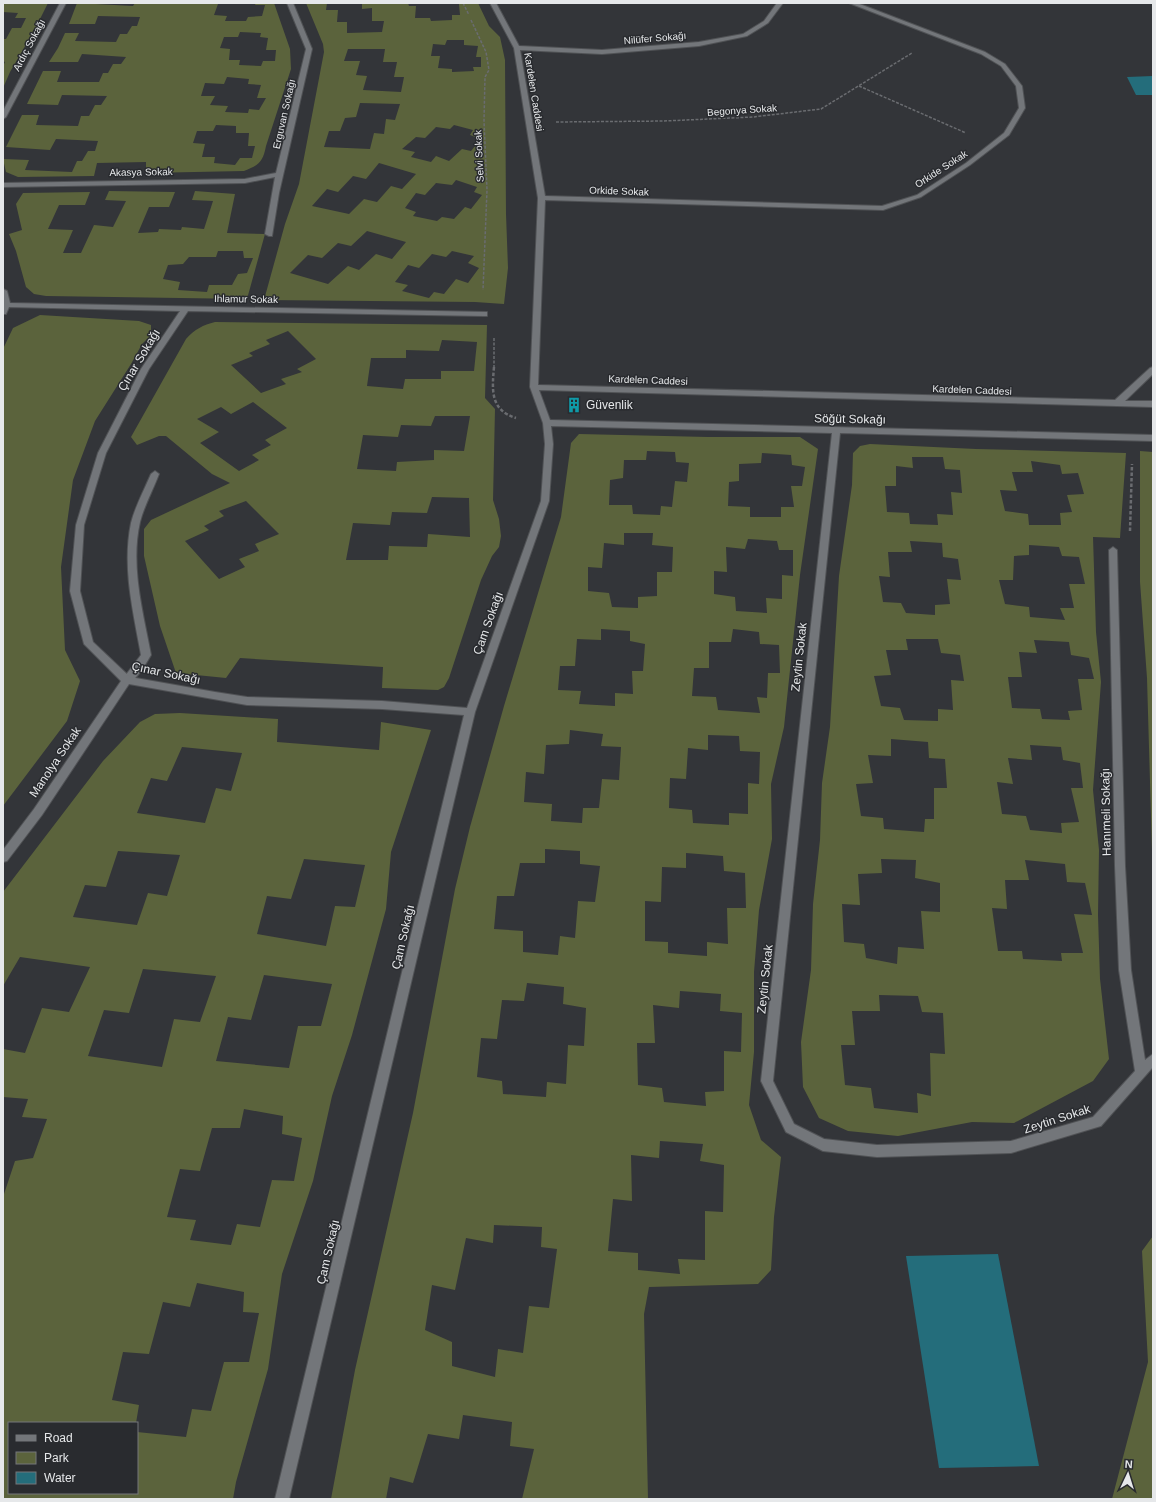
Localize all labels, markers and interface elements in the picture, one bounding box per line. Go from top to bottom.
street label: Ardıç Sokağı [11,17,47,73]
street label: Nilüfer Sokağı [623,30,687,46]
street label: Kardelen Caddesi [522,52,546,132]
street label: Erguvan Sokağı [271,78,297,150]
street label: Begonya Sokak [707,102,778,118]
street label: Selvi Sokak [472,129,486,182]
street label: Orkide Sokak [913,147,970,190]
street label: Akasya Sokak [109,166,174,178]
street label: Orkide Sokak [589,184,650,198]
street label: Ihlamur Sokak [214,293,279,305]
street label: Çınar Sokağı [115,326,163,394]
street label: Kardelen Caddesi [608,373,688,387]
street label: Kardelen Caddesi [932,383,1012,397]
building icon: Güvenlik [565,396,583,414]
place label: Güvenlik [586,398,634,412]
street label: Söğüt Sokağı [814,411,886,427]
street label: Çam Sokağı [470,590,506,656]
street label: Zeytin Sokak [788,621,810,692]
street label: Çınar Sokağı [130,659,202,687]
street label: Manolya Sokak [26,723,84,800]
street label: Hanımeli Sokağı [1098,768,1114,856]
street label: Çam Sokağı [389,903,417,971]
street label: Zeytin Sokak [754,943,776,1014]
street label: Zeytin Sokak [1022,1101,1093,1136]
street label: Çam Sokağı [314,1218,342,1286]
legend [8,1422,138,1494]
text: Road [44,1431,73,1445]
text: Park [44,1451,70,1465]
north arrow [1108,1454,1148,1494]
text: N [1124,1458,1133,1470]
text: Water [44,1471,76,1485]

